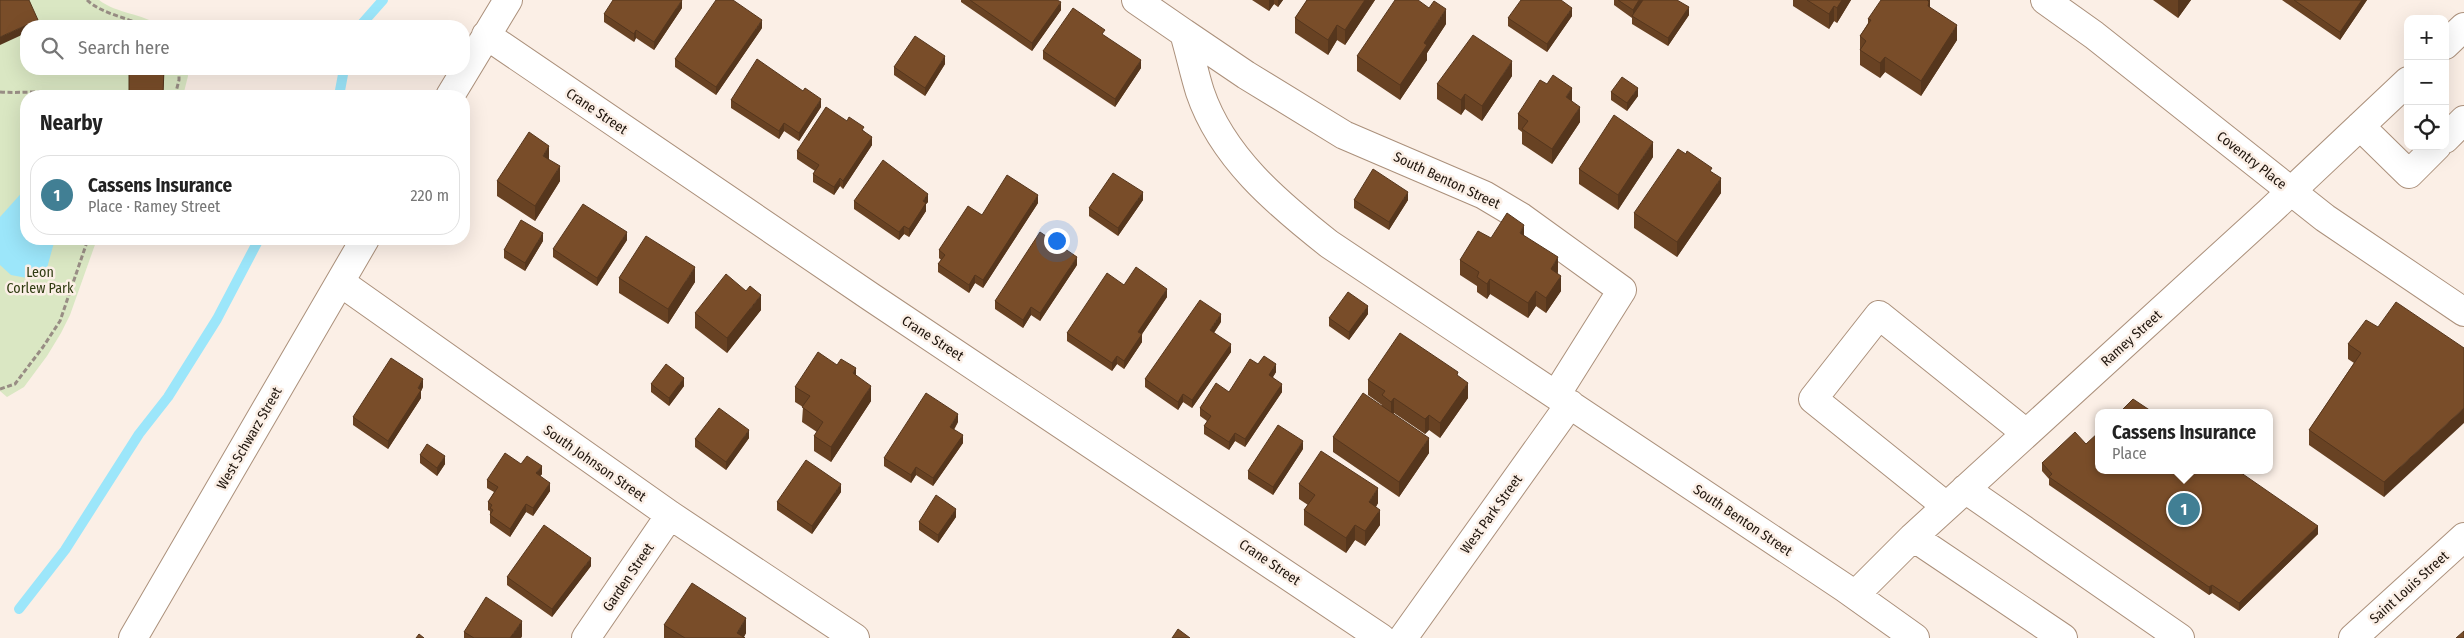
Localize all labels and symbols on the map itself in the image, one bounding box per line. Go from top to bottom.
street label: Crane Street [563,85,631,138]
street label: Coventry Place [2213,128,2290,193]
street label: South Benton Street [1391,148,1503,213]
your location [1044,228,1070,254]
park label: Leon Corlew Park [7,264,74,297]
street label: Ramey Street [2097,306,2166,370]
street label: Crane Street [899,312,967,365]
street label: West Schwarz Street [213,384,286,492]
street label: South Johnson Street [540,422,650,505]
street label: West Park Street [1457,471,1526,557]
street label: South Benton Street [1690,481,1796,560]
pin: 1 [2168,490,2200,528]
street label: Crane Street [1236,536,1304,589]
street label: Garden Street [599,539,658,615]
street label: Saint Louis Street [2366,547,2453,627]

